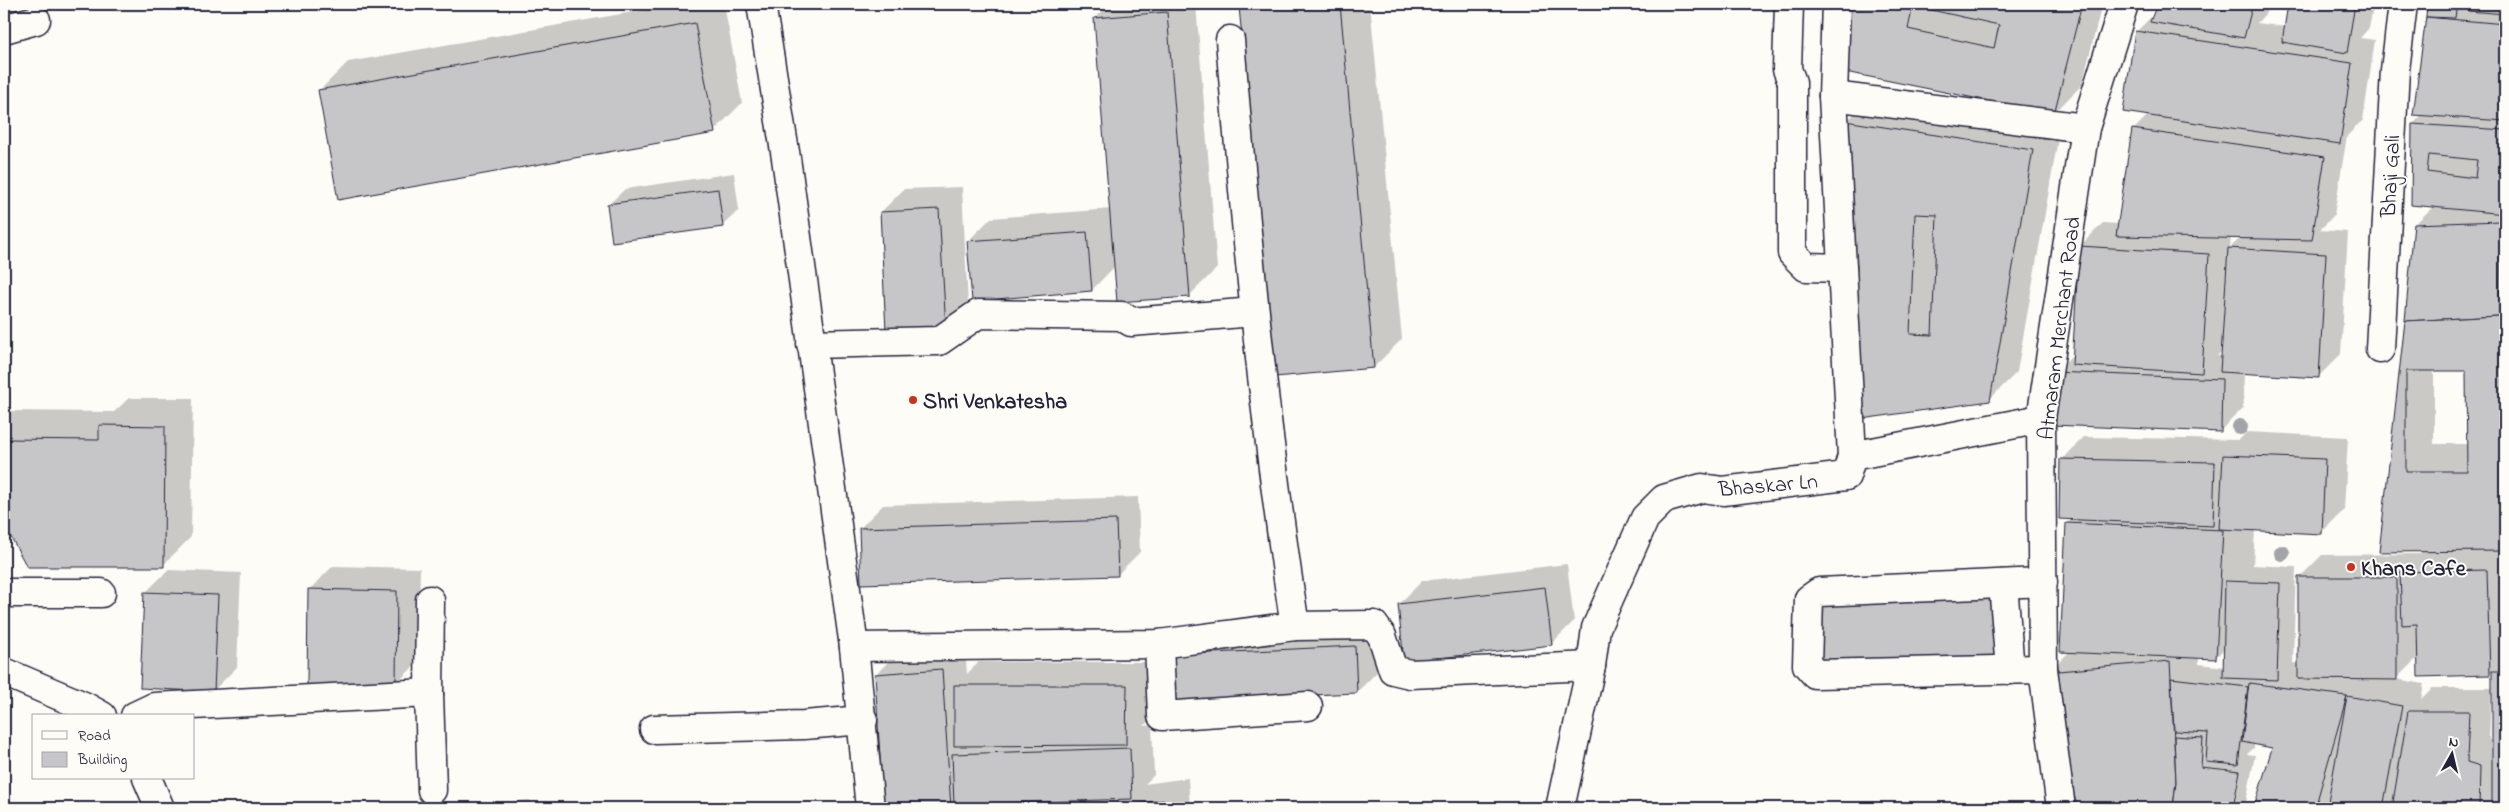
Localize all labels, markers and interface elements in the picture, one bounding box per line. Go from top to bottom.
street label: Bhaji Gali [2374,134,2410,219]
street label: Atmaram Merchant Road [2031,215,2091,442]
place label: Shri Venkatesha [923,387,1067,419]
marker: Shri Venkatesha [907,394,919,406]
street label: Bhaskar Ln [1716,467,1819,507]
place label: Khans Cafe [2361,554,2467,586]
marker: Khans Cafe [2345,561,2357,573]
legend [32,714,195,780]
text: Road [78,725,111,747]
north arrow [2426,730,2476,780]
text: N [2447,732,2460,754]
text: Building [77,749,127,772]

